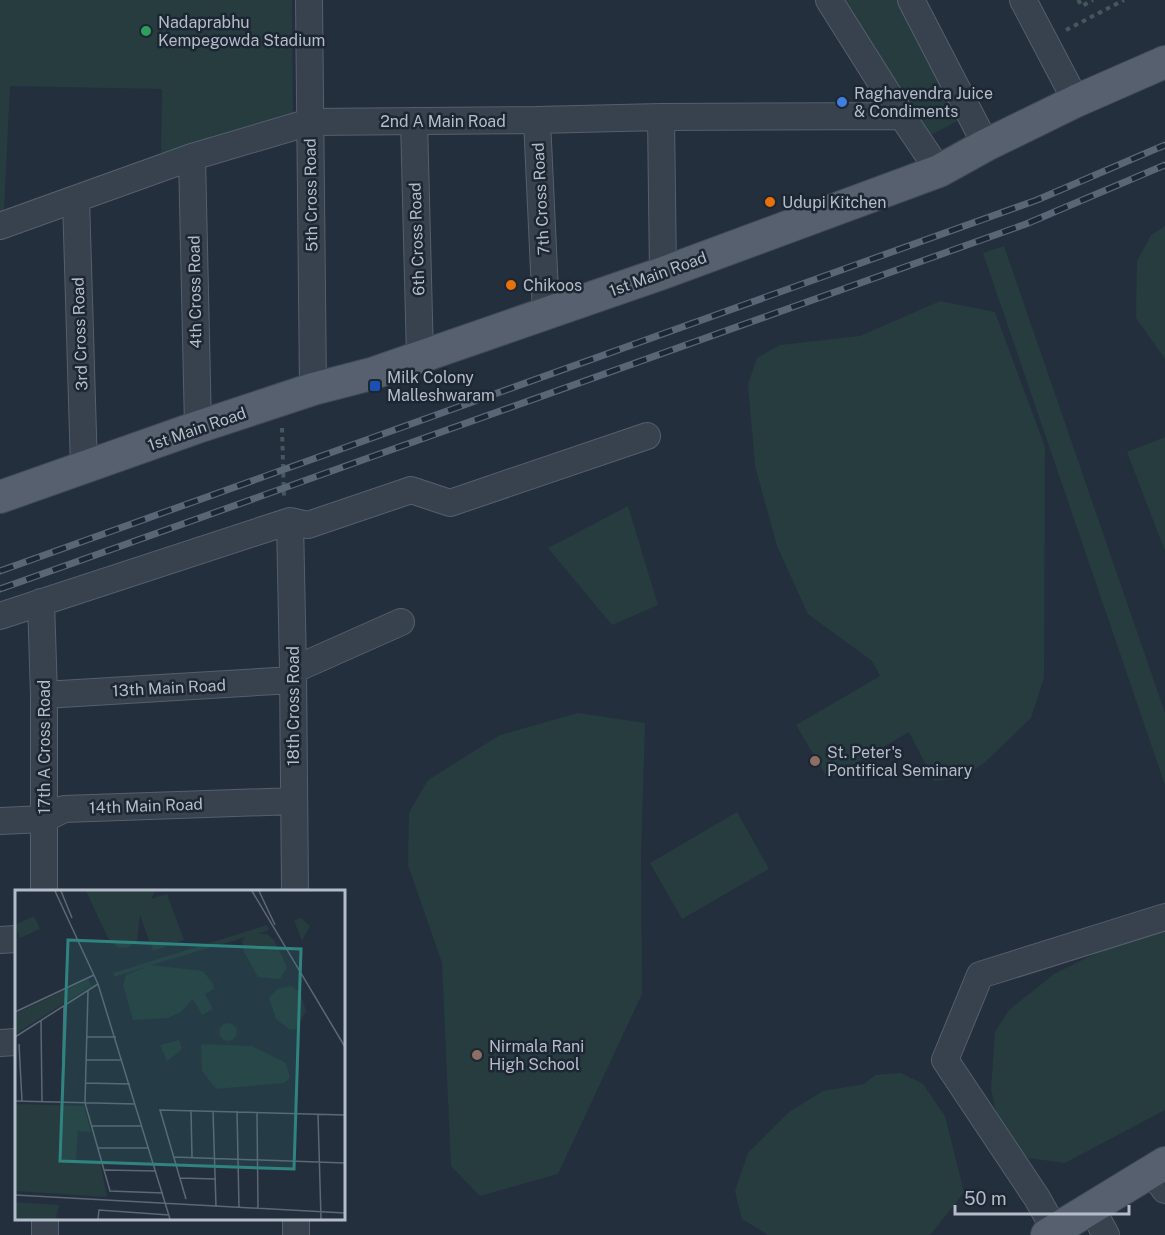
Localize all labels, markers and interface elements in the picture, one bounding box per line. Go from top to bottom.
place label: Nadaprabhu Kempegowda Stadium [158,13,325,50]
marker: Nadaprabhu Kempegowda Stadium [139,24,153,38]
place label: Raghavendra Juice & Condiments [854,84,993,121]
marker: Raghavendra Juice & Condiments [835,95,849,109]
street label: 2nd A Main Road [380,112,506,131]
street label: 5th Cross Road [301,138,321,252]
street label: 7th Cross Road [529,142,553,256]
street label: 6th Cross Road [406,182,428,296]
place label: Udupi Kitchen [782,193,887,212]
marker: Udupi Kitchen [763,195,777,209]
street label: 4th Cross Road [185,235,205,349]
street label: 1st Main Road [607,248,709,300]
place label: Chikoos [523,276,582,295]
street label: 3rd Cross Road [69,277,91,391]
marker: Chikoos [504,278,518,292]
place label: Milk Colony Malleshwaram [387,368,495,405]
marker: Milk Colony Malleshwaram [368,379,382,393]
street label: 1st Main Road [145,403,249,455]
street label: 18th Cross Road [284,646,303,766]
street label: 13th Main Road [112,676,226,700]
street label: 17th A Cross Road [35,680,54,814]
place label: St. Peter's Pontifical Seminary [827,743,973,780]
marker: St. Peter's Pontifical Seminary [808,754,822,768]
street label: 14th Main Road [89,795,203,817]
inset map [15,890,345,1220]
place label: Nirmala Rani High School [489,1037,584,1074]
marker: Nirmala Rani High School [470,1048,484,1062]
scale bar [955,1178,1129,1216]
text: 50 m [964,1188,1007,1209]

